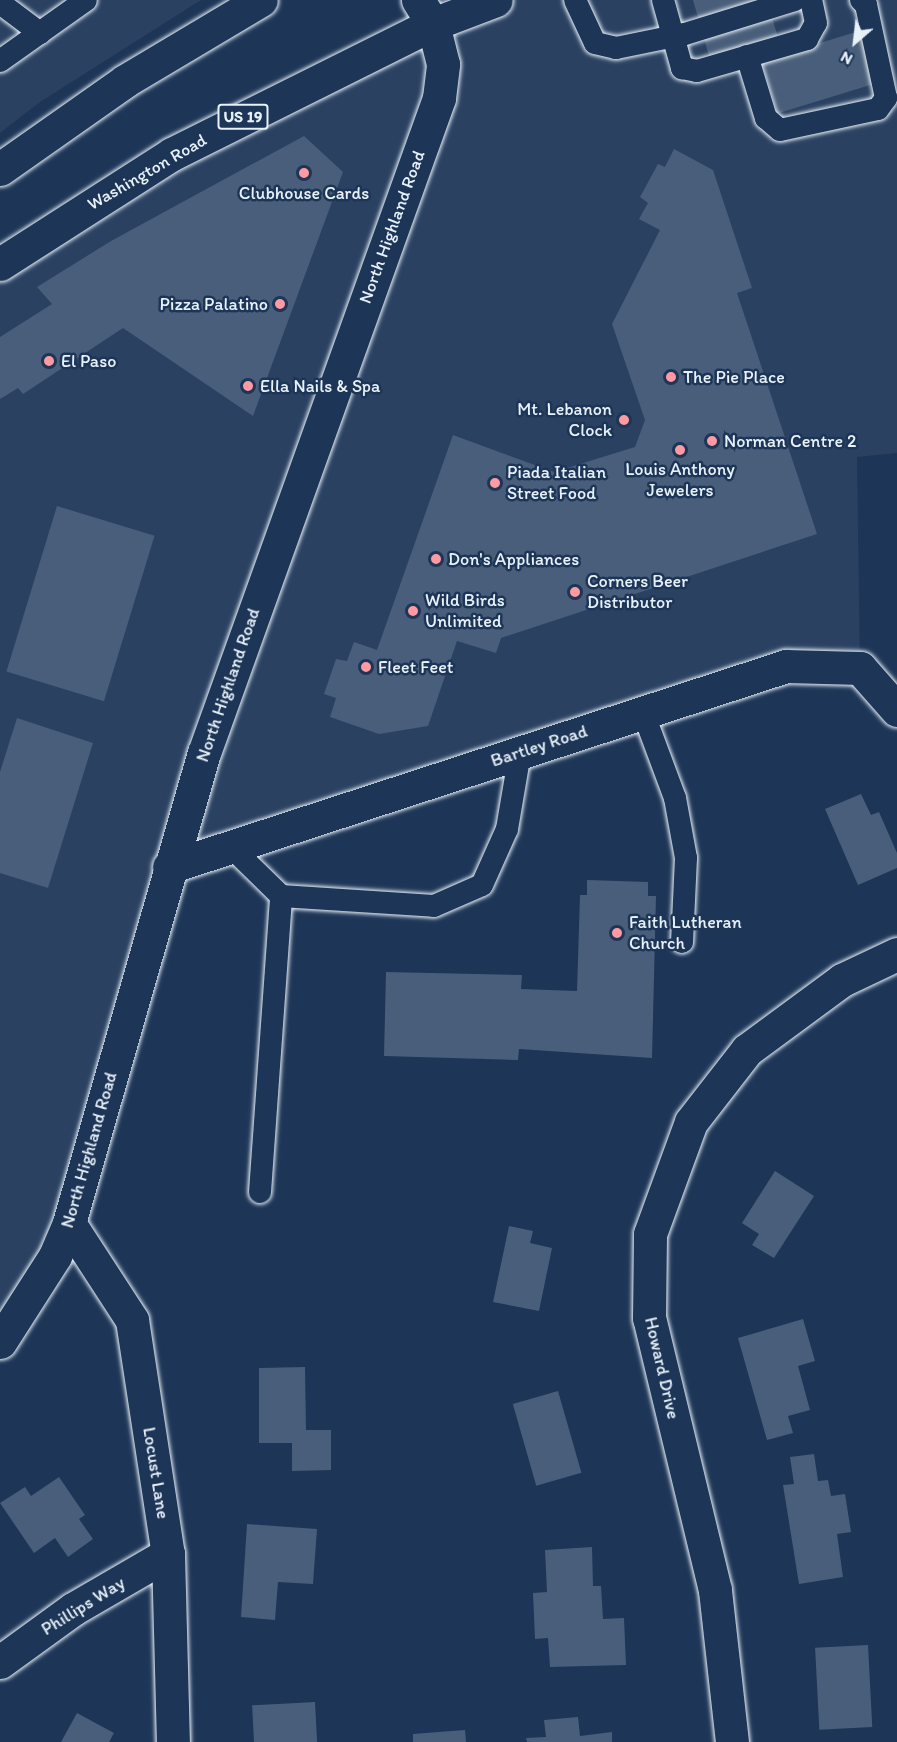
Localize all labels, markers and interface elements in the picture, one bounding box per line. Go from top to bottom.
north arrow [825,12,885,72]
text: N [837,47,856,69]
road number: US 19 [218,104,268,130]
street label: Washington Road [83,129,211,215]
street label: North Highland Road [354,148,430,306]
marker: Clubhouse Cards [297,166,311,180]
place label: Clubhouse Cards [238,182,370,204]
place label: Pizza Palatino [160,293,268,315]
marker: Pizza Palatino [273,297,287,311]
place label: El Paso [61,350,116,372]
marker: El Paso [42,354,56,368]
place label: The Pie Place [683,366,784,388]
marker: The Pie Place [664,370,678,384]
place label: Ella Nails & Spa [260,375,382,397]
marker: Ella Nails & Spa [241,379,255,393]
place label: Mt. Lebanon Clock [518,399,612,442]
marker: Mt. Lebanon Clock [617,413,631,427]
place label: Norman Centre 2 [724,430,856,452]
marker: Norman Centre 2 [705,434,719,448]
marker: Louis Anthony Jewelers [673,443,687,457]
place label: Louis Anthony Jewelers [625,459,735,502]
place label: Piada Italian Street Food [507,462,606,504]
marker: Piada Italian Street Food [488,476,502,490]
place label: Don's Appliances [448,548,578,570]
marker: Don's Appliances [429,552,443,566]
place label: Corners Beer Distributor [587,571,688,614]
marker: Corners Beer Distributor [568,585,582,599]
place label: Wild Birds Unlimited [425,590,505,632]
marker: Wild Birds Unlimited [406,604,420,618]
street label: North Highland Road [192,605,264,765]
place label: Fleet Feet [378,656,453,678]
marker: Fleet Feet [359,660,373,674]
street label: Bartley Road [488,720,590,772]
place label: Faith Lutheran Church [629,912,742,954]
marker: Faith Lutheran Church [610,926,624,940]
street label: North Highland Road [56,1070,122,1230]
street label: Howard Drive [640,1315,684,1421]
street label: Locust Lane [138,1426,174,1520]
street label: Phillips Way [38,1572,128,1640]

